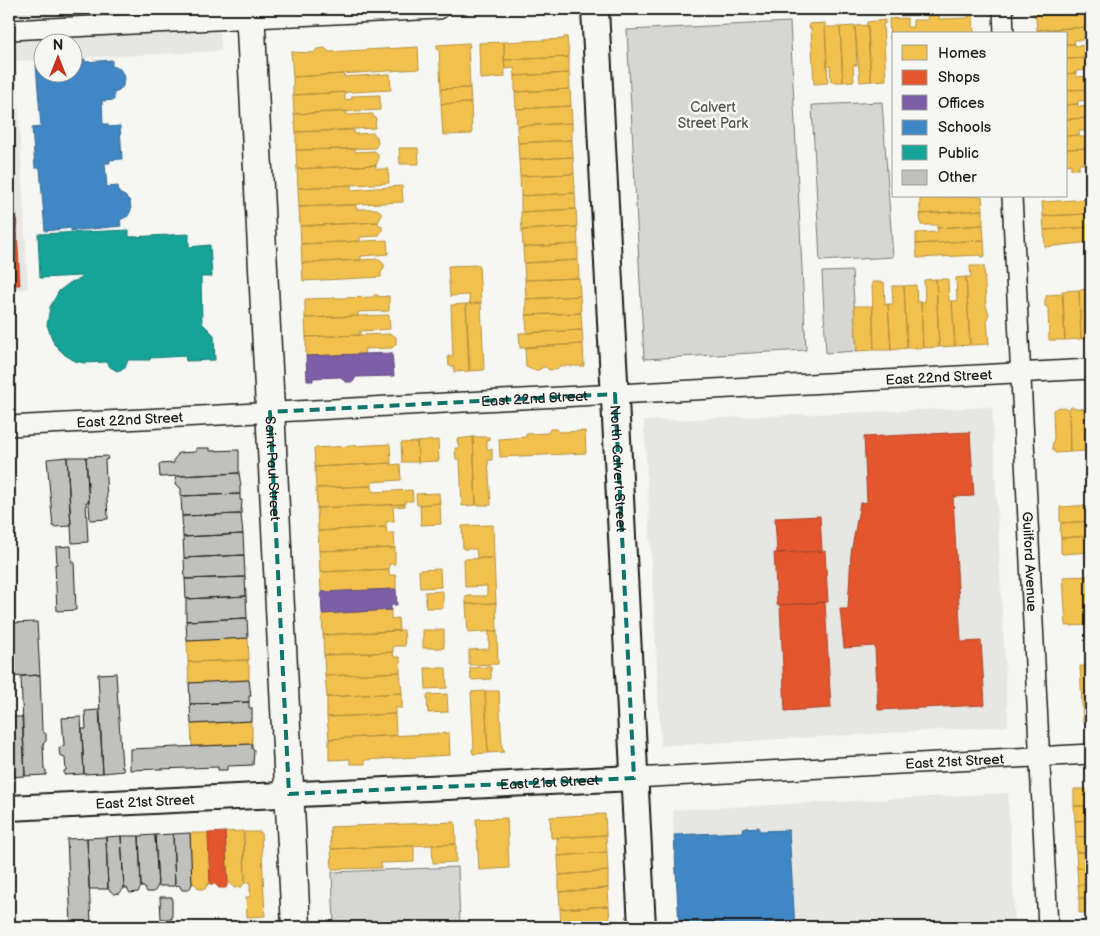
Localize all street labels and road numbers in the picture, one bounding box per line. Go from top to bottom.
street label: East 22nd Street [885,366,993,388]
street label: East 22nd Street [481,387,589,410]
street label: North Calvert Street [607,405,630,533]
street label: East 22nd Street [76,408,184,431]
street label: Saint Paul Street [262,416,284,522]
street label: Guilford Avenue [1019,511,1041,612]
street label: East 21st Street [905,750,1005,772]
street label: East 21st Street [500,771,600,793]
street label: East 21st Street [95,791,195,812]

